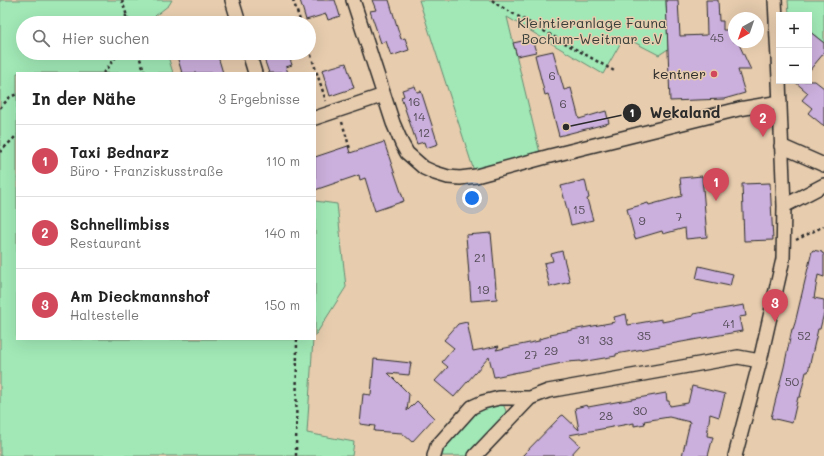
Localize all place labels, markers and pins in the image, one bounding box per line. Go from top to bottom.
place label: kentner [653,64,706,83]
marker: kentner [709,69,719,79]
callout: Wekaland [622,99,729,126]
pin: 2 [750,104,776,137]
pin: 1 [703,168,729,201]
pin: 3 [762,289,788,322]

